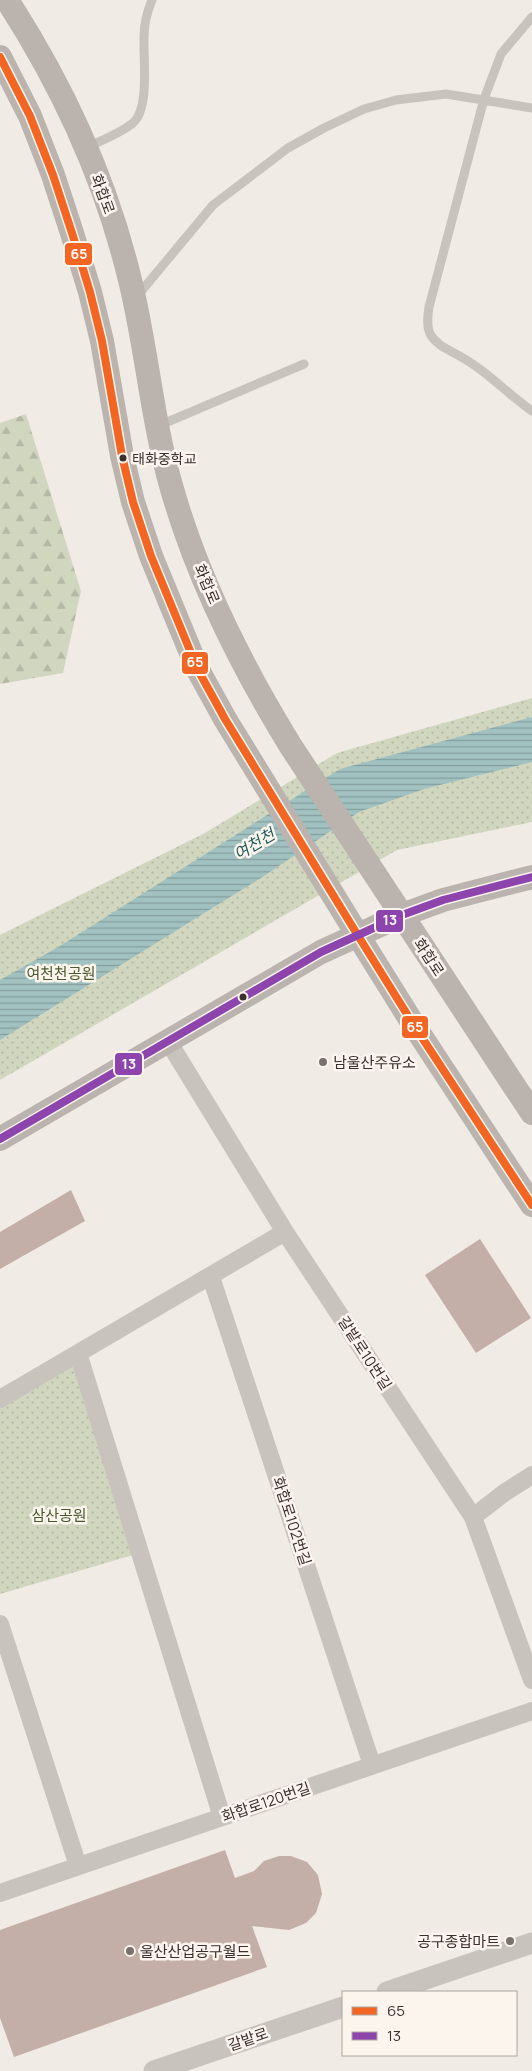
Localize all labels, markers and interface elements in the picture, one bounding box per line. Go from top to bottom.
street label: 화합로 [86,171,120,217]
line badge: 65 [64,242,93,266]
text: 65 [71,244,87,263]
place label: 태화중학교 [132,449,197,468]
marker: 태화중학교 [118,453,128,463]
street label: 화합로 [189,561,225,607]
line badge: 65 [181,651,209,675]
text: 65 [187,652,203,671]
water label: 여천천 [229,822,281,865]
line badge: 13 [375,909,404,933]
text: 13 [383,910,397,929]
street label: 화합로 [409,934,449,980]
park label: 여천천공원 [26,963,96,984]
unlabelled marker [238,992,248,1002]
line badge: 65 [401,1015,429,1039]
text: 65 [407,1017,423,1036]
line badge: 13 [114,1052,143,1076]
place label: 남울산주유소 [333,1052,416,1073]
text: 13 [122,1054,136,1073]
marker: 남울산주유소 [317,1056,329,1068]
street label: 갈밭로10번길 [333,1312,397,1394]
street label: 화합로102번길 [268,1474,316,1568]
park label: 삼산공원 [31,1505,87,1526]
street label: 화합로120번길 [219,1777,313,1827]
place label: 공구종합마트 [417,1931,500,1952]
marker: 공구종합마트 [504,1935,516,1947]
place label: 울산산업공구월드 [140,1941,251,1962]
marker: 울산산업공구월드 [124,1945,136,1957]
legend [342,1991,517,2056]
text: 65 [387,2000,405,2021]
street label: 갈밭로 [225,2022,271,2056]
text: 13 [387,2025,401,2046]

